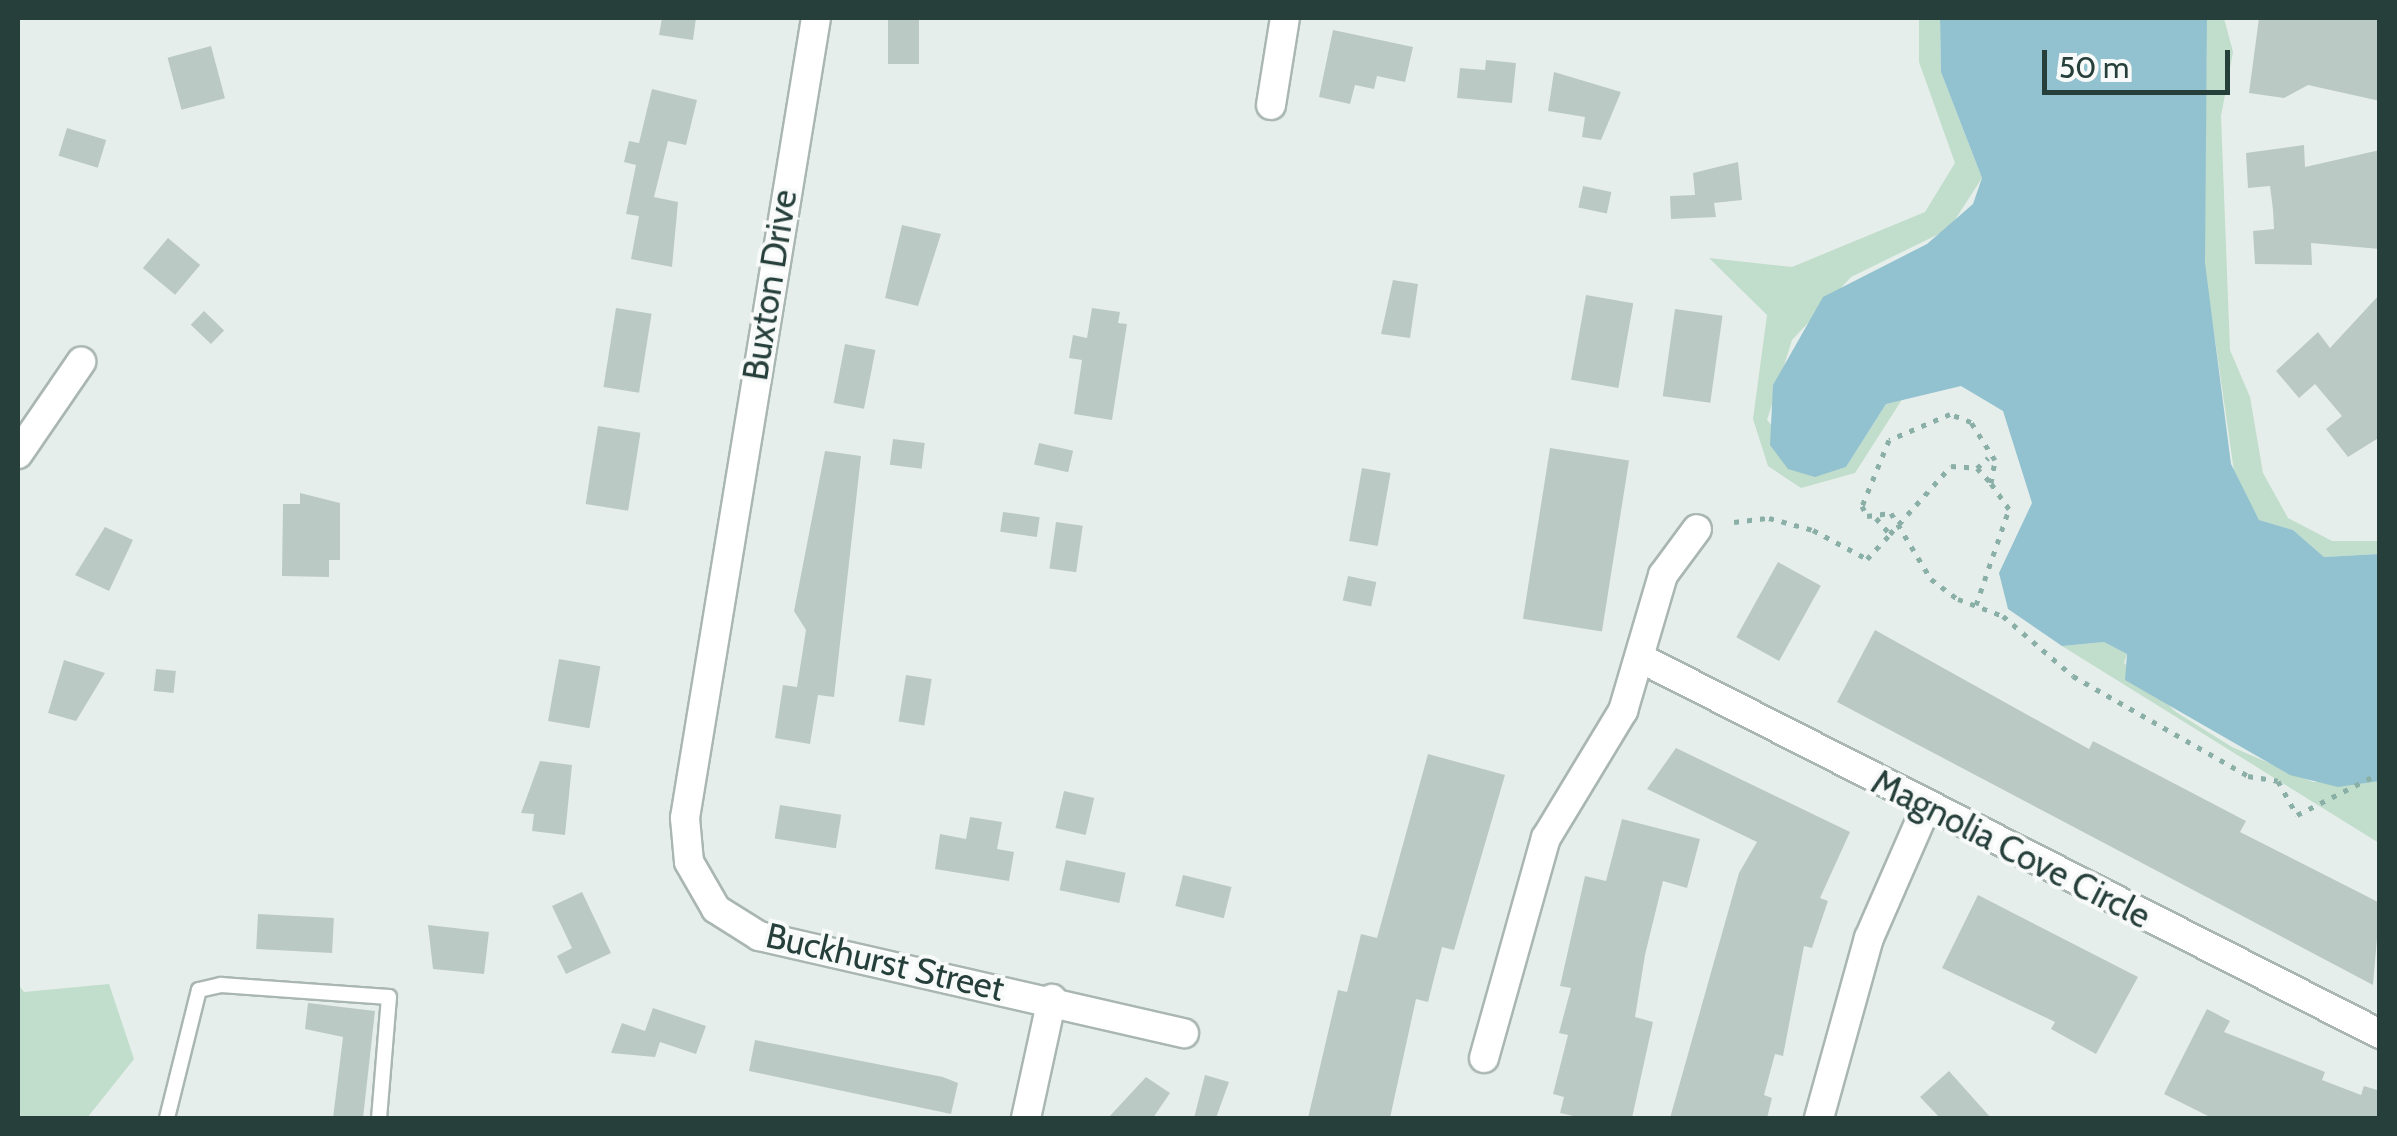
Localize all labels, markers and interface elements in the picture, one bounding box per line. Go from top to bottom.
scale bar [2047,30,2234,92]
text: 50 m [2059,49,2129,86]
street label: Buxton Drive [734,187,806,383]
street label: Magnolia Cove Circle [1865,761,2157,937]
street label: Buckhurst Street [762,914,1008,1010]

